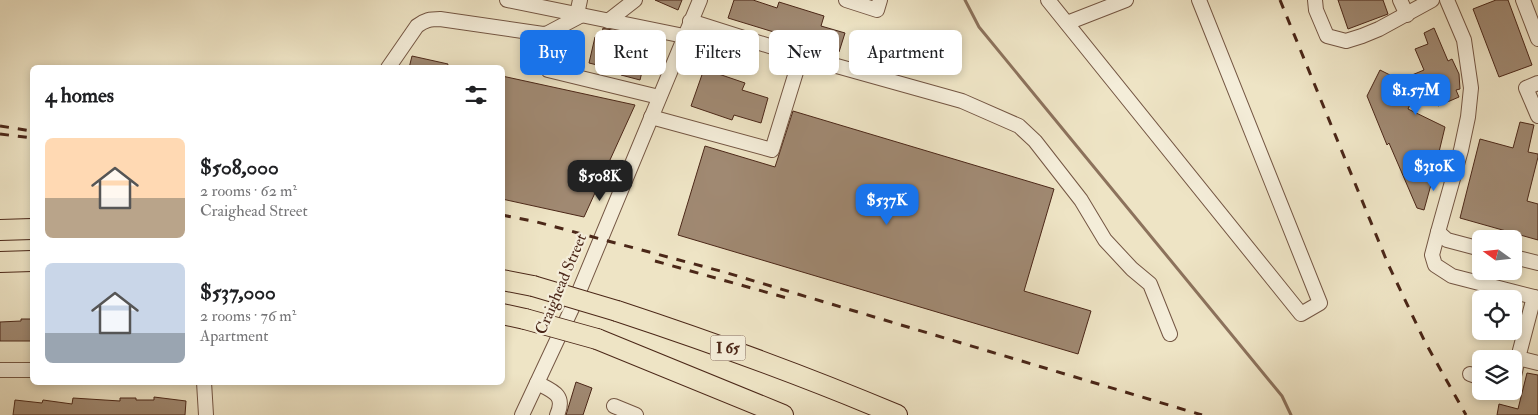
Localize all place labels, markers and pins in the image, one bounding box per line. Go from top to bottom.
pin: $1.57M [1375,74,1457,116]
pin: $310K [1399,150,1469,192]
pin: $508K [565,160,635,202]
pin: $537K [852,184,922,226]

